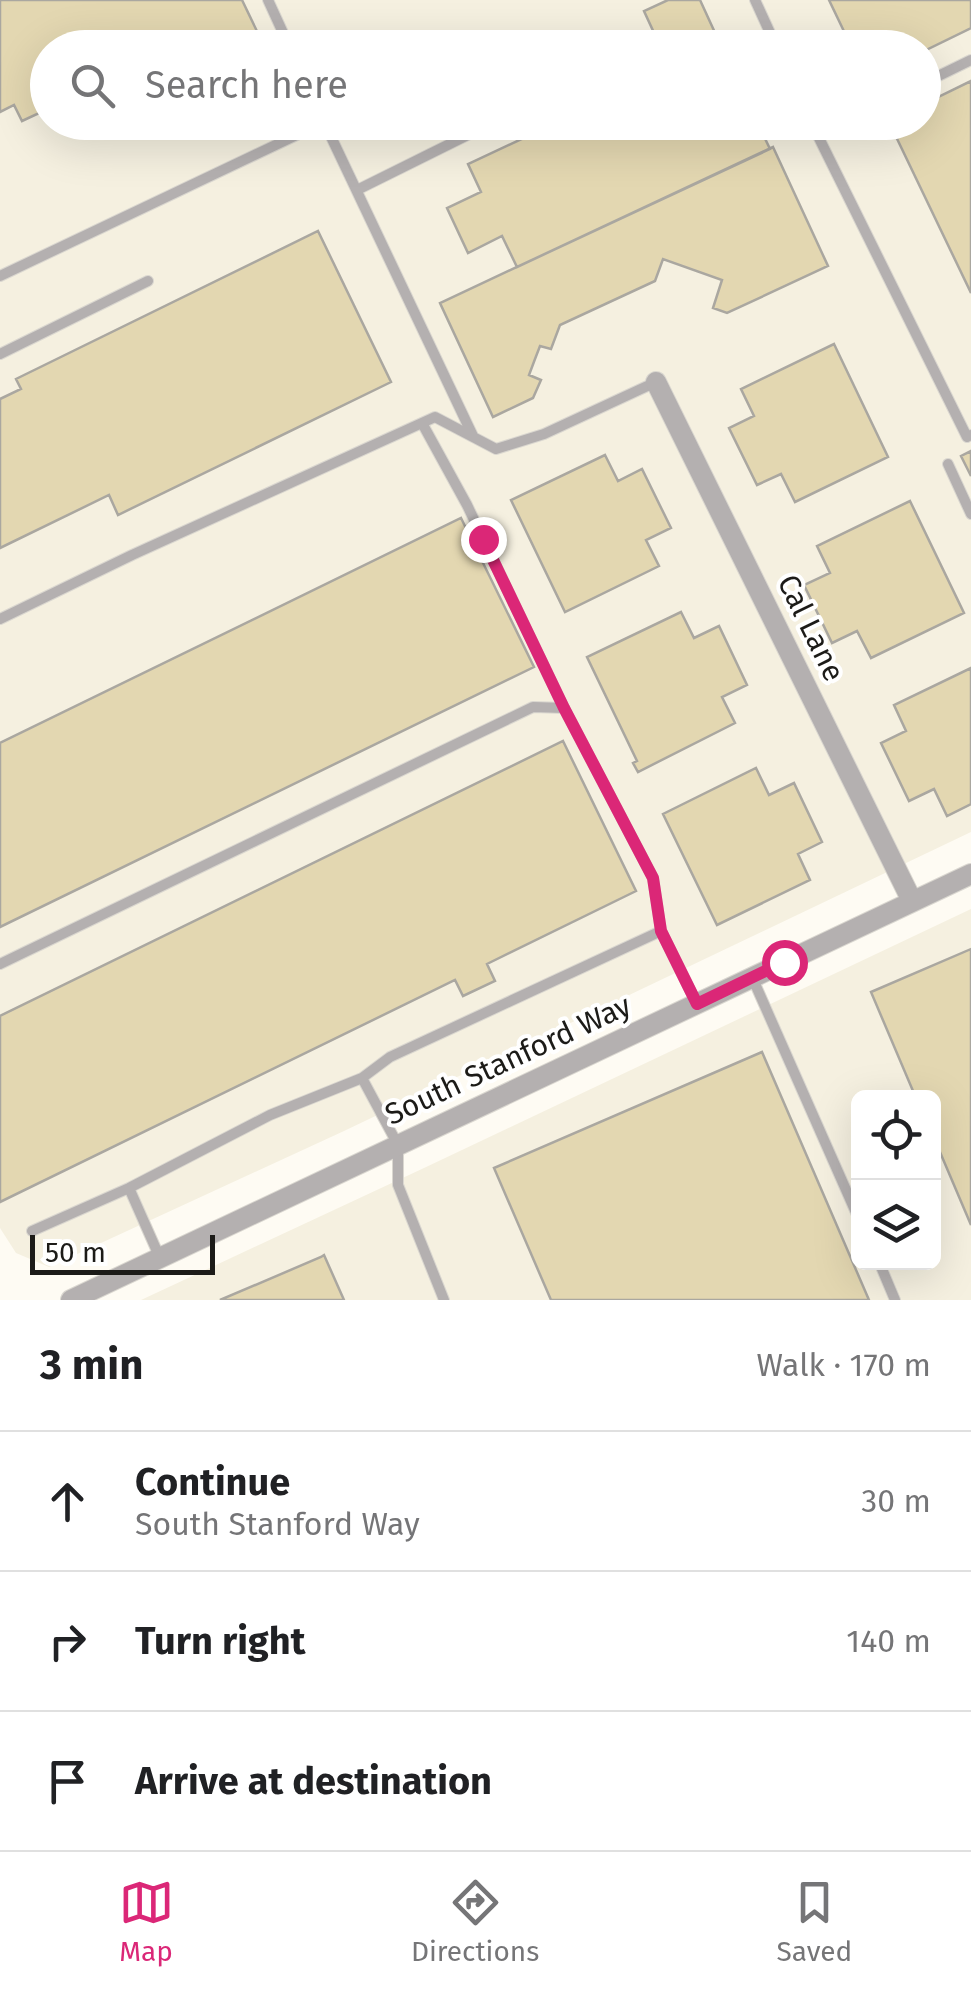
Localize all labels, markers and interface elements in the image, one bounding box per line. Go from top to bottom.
search box [30,30,941,140]
icon: search [65,58,120,113]
text: Search here [145,62,348,108]
route end [461,517,507,563]
street label: Cal Lane [770,569,852,687]
route start [762,940,808,986]
street label: South Stanford Way [379,987,637,1133]
map controls [851,1090,941,1270]
button: locate [851,1090,941,1180]
button: layers [851,1180,941,1270]
scale bar [30,1230,215,1274]
text: 50 m [45,1236,106,1269]
text: 3 min [40,1340,143,1390]
text: Walk · 170 m [757,1346,931,1384]
text: Continue [135,1459,290,1505]
icon: ahead [40,1474,95,1529]
text: 30 m [861,1482,931,1520]
text: South Stanford Way [135,1505,420,1543]
icon: right [40,1614,95,1669]
text: Turn right [135,1618,305,1664]
text: 140 m [846,1622,931,1660]
icon: arrive [40,1754,95,1809]
text: Arrive at destination [135,1758,492,1804]
tab: Map [119,1875,174,1968]
tab: Directions [411,1875,539,1968]
tab: Saved [777,1875,852,1968]

